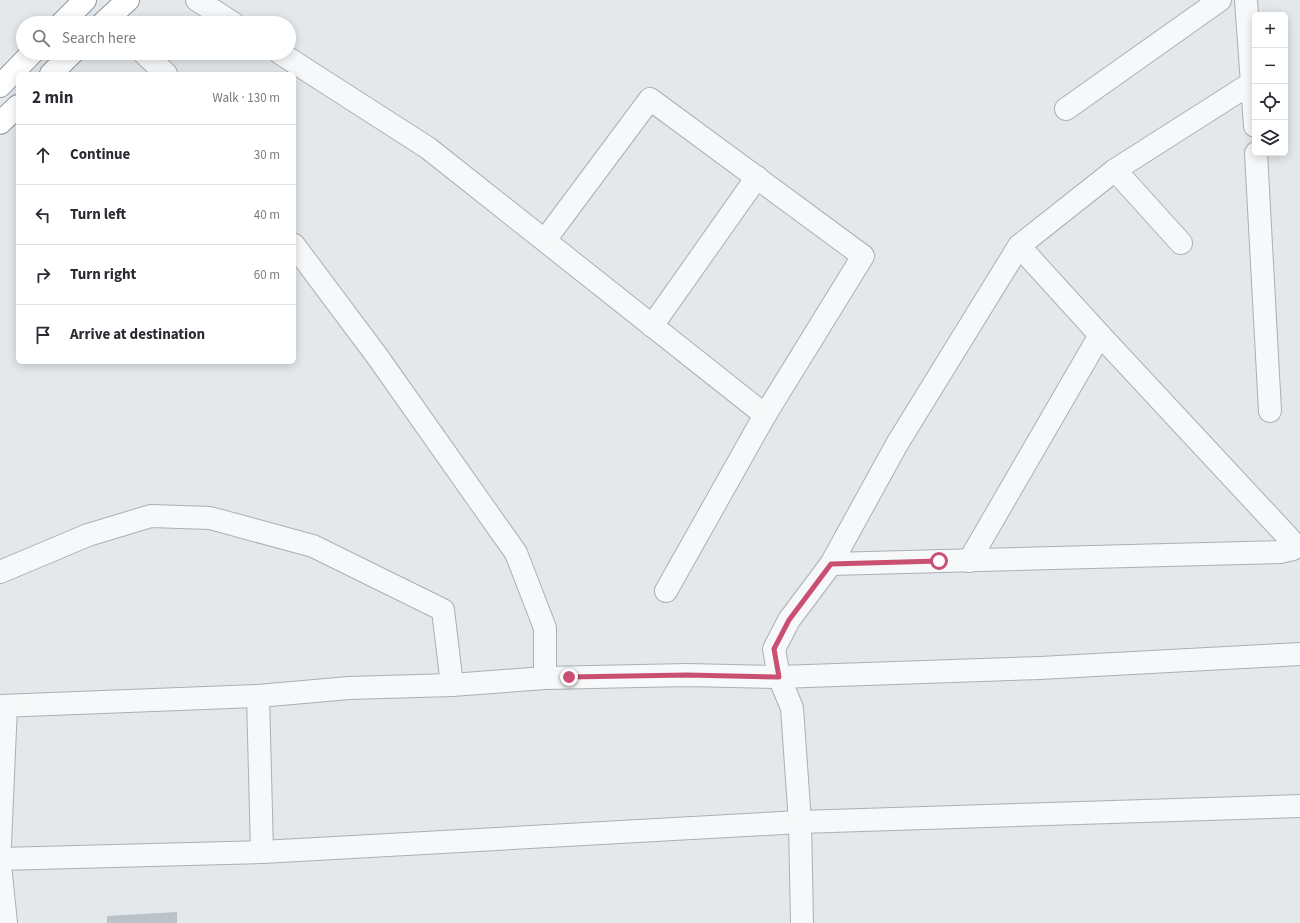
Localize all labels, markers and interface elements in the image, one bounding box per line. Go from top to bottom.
map controls [1252,12,1288,156]
button: + [1252,12,1288,48]
search box [16,16,296,60]
icon: search [30,27,52,49]
text: Search here [62,28,136,49]
button: − [1252,48,1288,84]
button: locate [1252,84,1288,120]
text: 2 min [32,86,73,110]
text: Walk · 130 m [212,89,280,107]
button: layers [1252,120,1288,156]
icon: ahead [32,144,54,166]
text: Continue [70,144,130,165]
text: 30 m [254,146,280,164]
icon: left [32,204,54,226]
text: Turn left [70,204,126,225]
text: 40 m [254,206,280,224]
icon: right [32,264,54,286]
text: Turn right [70,264,136,285]
text: 60 m [254,266,280,284]
icon: arrive [32,324,54,346]
text: Arrive at destination [70,324,205,345]
route start [930,552,948,570]
route end [560,668,578,686]

